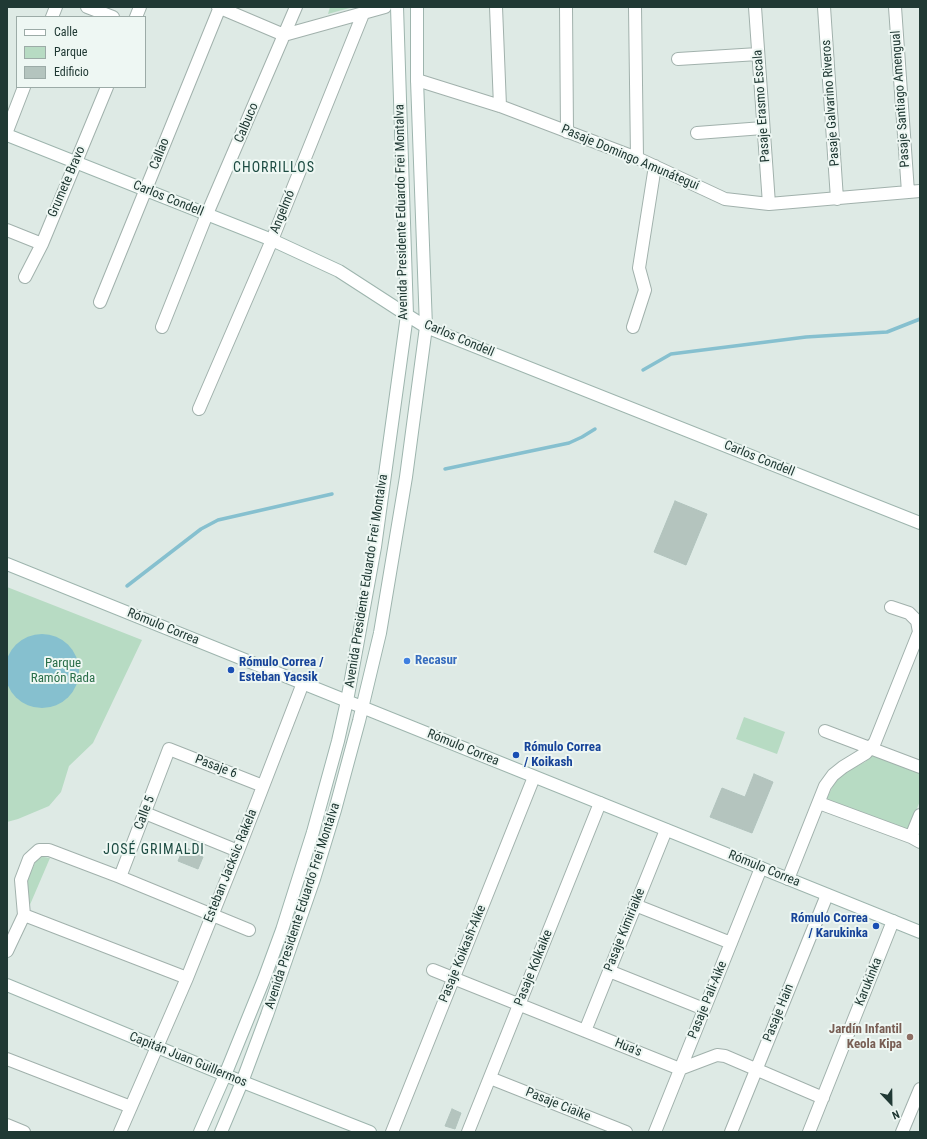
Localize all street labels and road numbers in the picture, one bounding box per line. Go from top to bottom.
street label: Pasaje Santiago Amengual [888,30,914,168]
street label: Pasaje Galvarino Riveros [819,39,843,167]
street label: Pasaje Erasmo Escala [750,49,774,163]
street label: Calbuco [232,101,262,145]
street label: Avenida Presidente Eduardo Frei Montalva [392,104,412,320]
street label: Pasaje Domingo Amunátegui [559,122,701,194]
street label: Callao [147,136,173,172]
street label: Grumete Bravo [45,144,89,220]
street label: Carlos Condell [130,178,206,220]
street label: Angelmó [267,188,299,236]
street label: Carlos Condell [422,317,496,361]
street label: Carlos Condell [721,438,797,480]
street label: Avenida Presidente Eduardo Frei Montalva [342,473,392,689]
street label: Rómulo Correa [125,606,201,648]
street label: Rómulo Correa [425,727,501,769]
street label: Pasaje 6 [193,752,239,782]
street label: Calle 5 [131,794,159,832]
street label: Avenida Presidente Eduardo Frei Montalva [262,801,344,1011]
street label: Esteban Jacksic Rakela [201,807,261,925]
street label: Rómulo Correa [726,848,802,890]
street label: Pasaje Kimiriaike [601,886,649,974]
street label: Pasaje Koikash-Aike [436,903,490,1005]
street label: Pasaje Kolkaike [512,928,556,1008]
street label: Karukinka [852,956,886,1008]
street label: Pasaje Pali-Aike [685,959,731,1041]
street label: Pasaje Hain [760,982,798,1044]
street label: Capitán Juan Guillermos [127,1029,249,1091]
street label: Hua's [612,1036,644,1060]
street label: Pasaje Ciaike [523,1085,593,1125]

